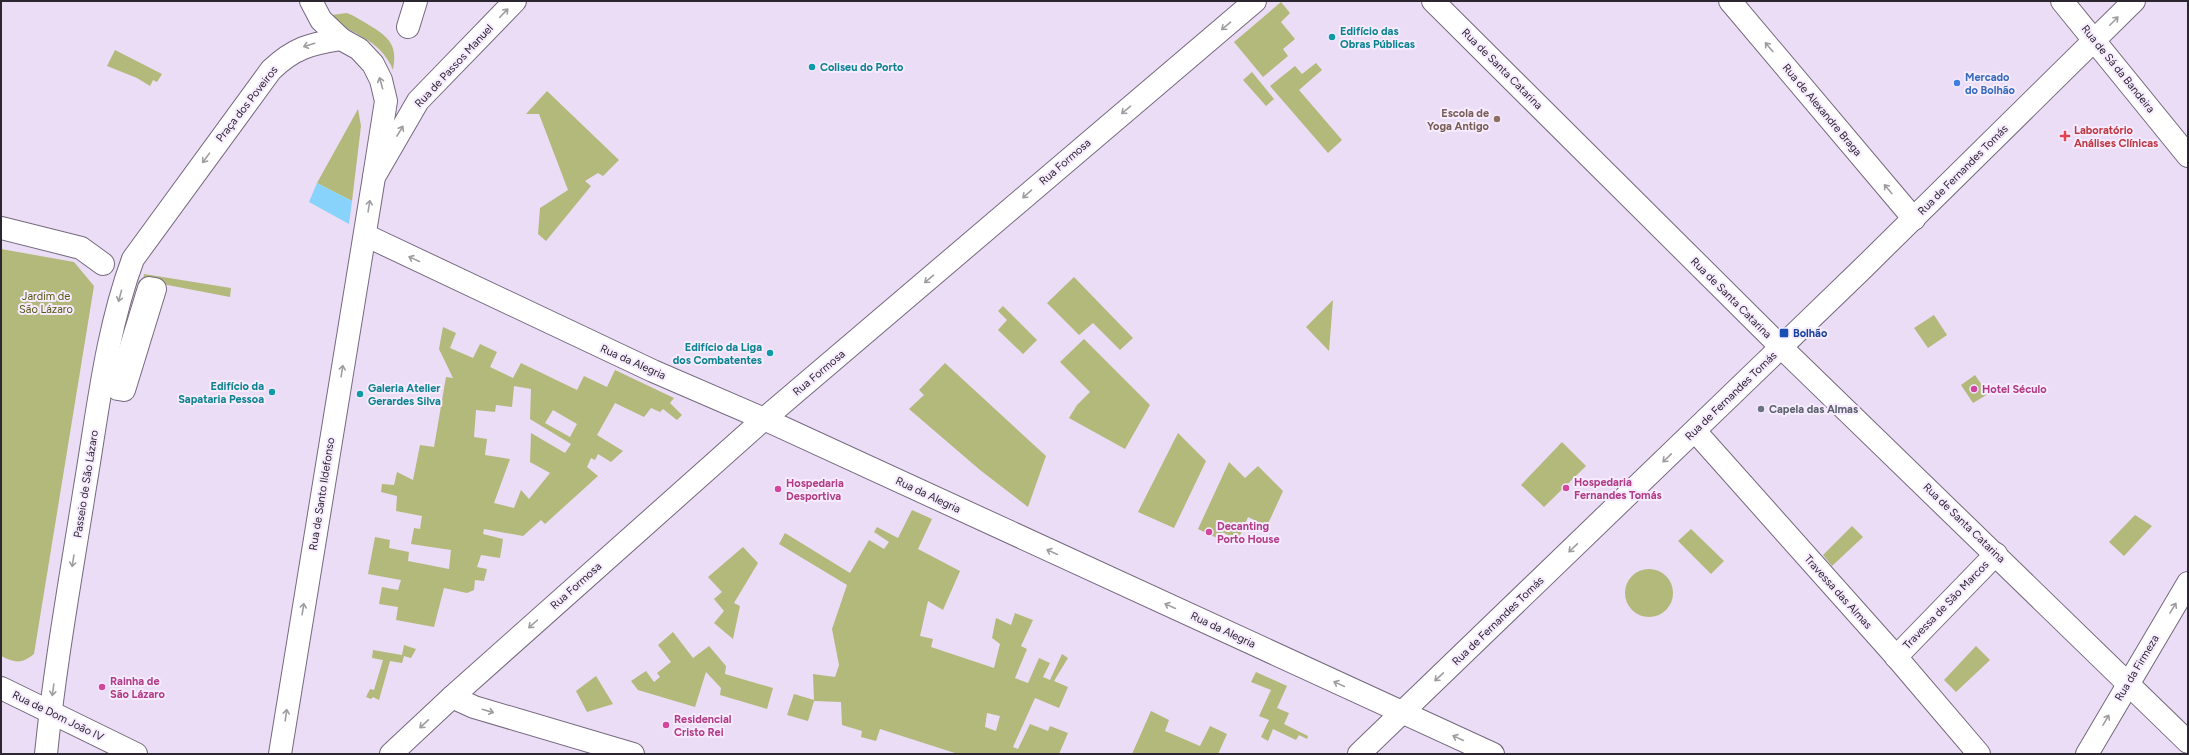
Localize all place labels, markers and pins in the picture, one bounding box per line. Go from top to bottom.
place label: Edifício das Obras Públicas [1340,25,1415,51]
marker: Edifício das Obras Públicas [1327,32,1337,42]
place label: Coliseu do Porto [820,61,904,74]
marker: Coliseu do Porto [807,62,817,72]
place label: Mercado do Bolhão [1965,71,2015,97]
marker: Mercado do Bolhão [1952,78,1962,88]
place label: Escola de Yoga Antigo [1427,107,1490,133]
marker: Escola de Yoga Antigo [1492,114,1502,124]
place label: Laboratório Análises Clínicas [2074,124,2158,150]
marker: Laboratório Análises Clínicas [2059,130,2071,142]
marker: Bolhão [1778,327,1790,339]
place label: Bolhão [1793,327,1828,340]
place label: Edifício da Liga dos Combatentes [673,341,762,367]
marker: Edifício da Liga dos Combatentes [765,348,775,358]
place label: Edifício da Sapataria Pessoa [178,380,264,406]
place label: Galeria Atelier Gerardes Silva [368,382,441,408]
place label: Hotel Século [1982,383,2047,396]
marker: Hotel Século [1969,384,1979,394]
marker: Edifício da Sapataria Pessoa [267,387,277,397]
marker: Galeria Atelier Gerardes Silva [355,389,365,399]
place label: Capela das Almas [1769,403,1858,416]
marker: Capela das Almas [1756,404,1766,414]
place label: Hospedaria Fernandes Tomás [1574,476,1662,502]
place label: Hospedaria Desportiva [786,477,844,503]
marker: Hospedaria Fernandes Tomás [1561,483,1571,493]
marker: Hospedaria Desportiva [773,484,783,494]
place label: Decanting Porto House [1217,520,1280,546]
marker: Decanting Porto House [1204,527,1214,537]
place label: Rainha de São Lázaro [110,675,165,701]
marker: Rainha de São Lázaro [97,682,107,692]
place label: Residencial Cristo Rei [674,713,732,739]
marker: Residencial Cristo Rei [661,720,671,730]

